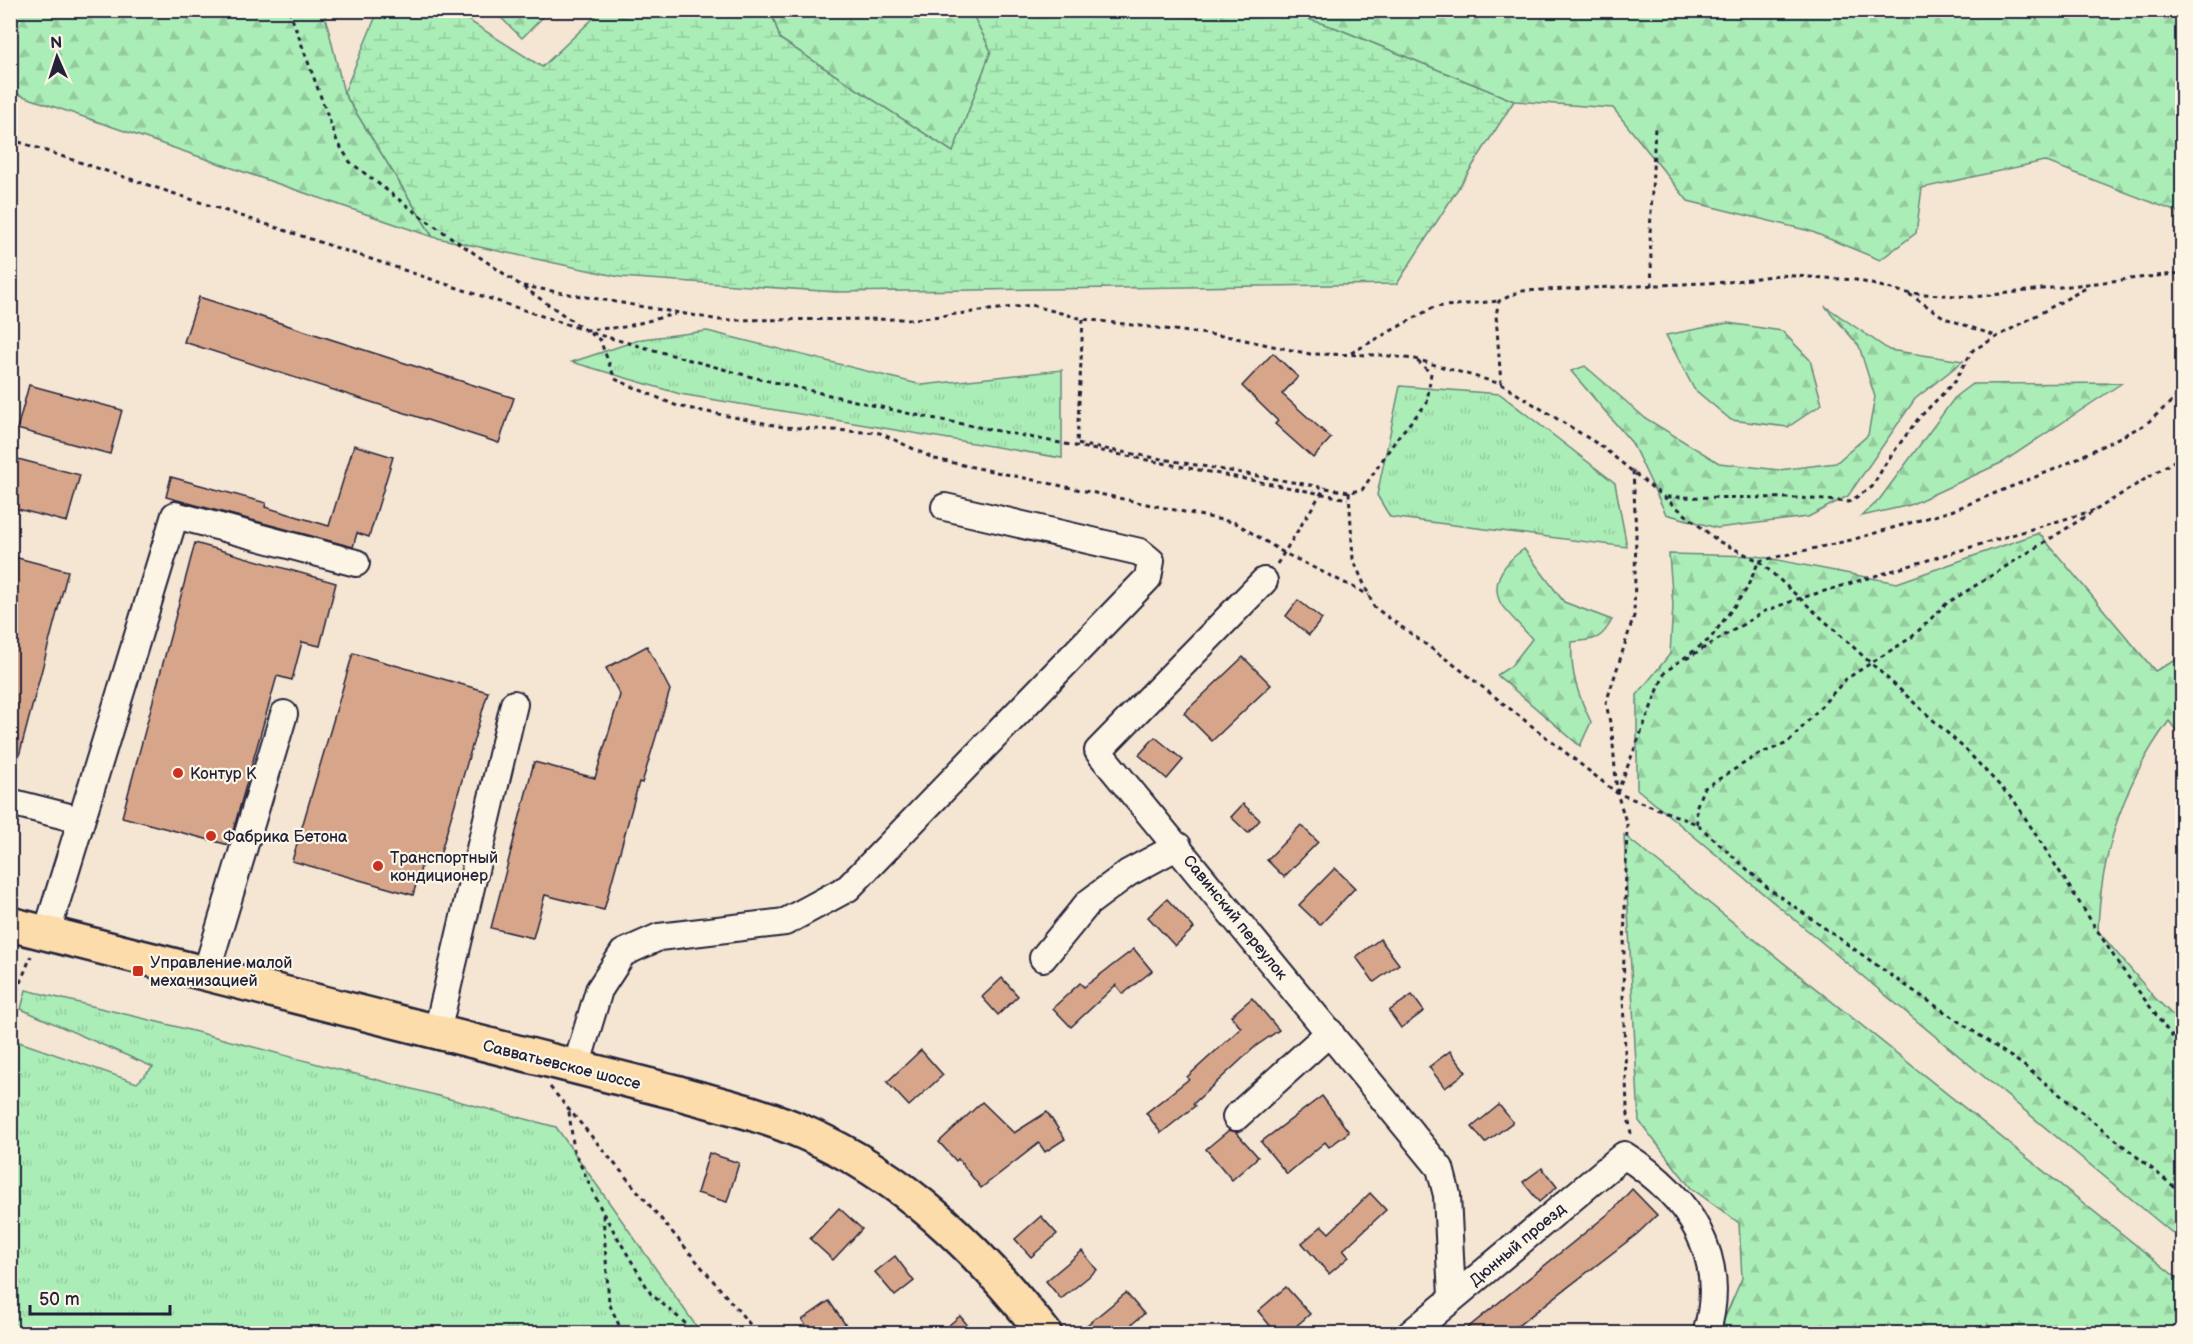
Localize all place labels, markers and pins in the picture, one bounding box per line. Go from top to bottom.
place label: Контур К [190,765,257,784]
marker: Контур К [171,766,185,780]
place label: Фабрика Бетона [223,828,348,847]
marker: Фабрика Бетона [204,829,218,843]
place label: Транспортный кондиционер [390,849,498,886]
marker: Транспортный кондиционер [371,859,385,873]
place label: Управление малой механизацией [150,954,292,991]
marker: Управление малой механизацией [131,964,145,978]

